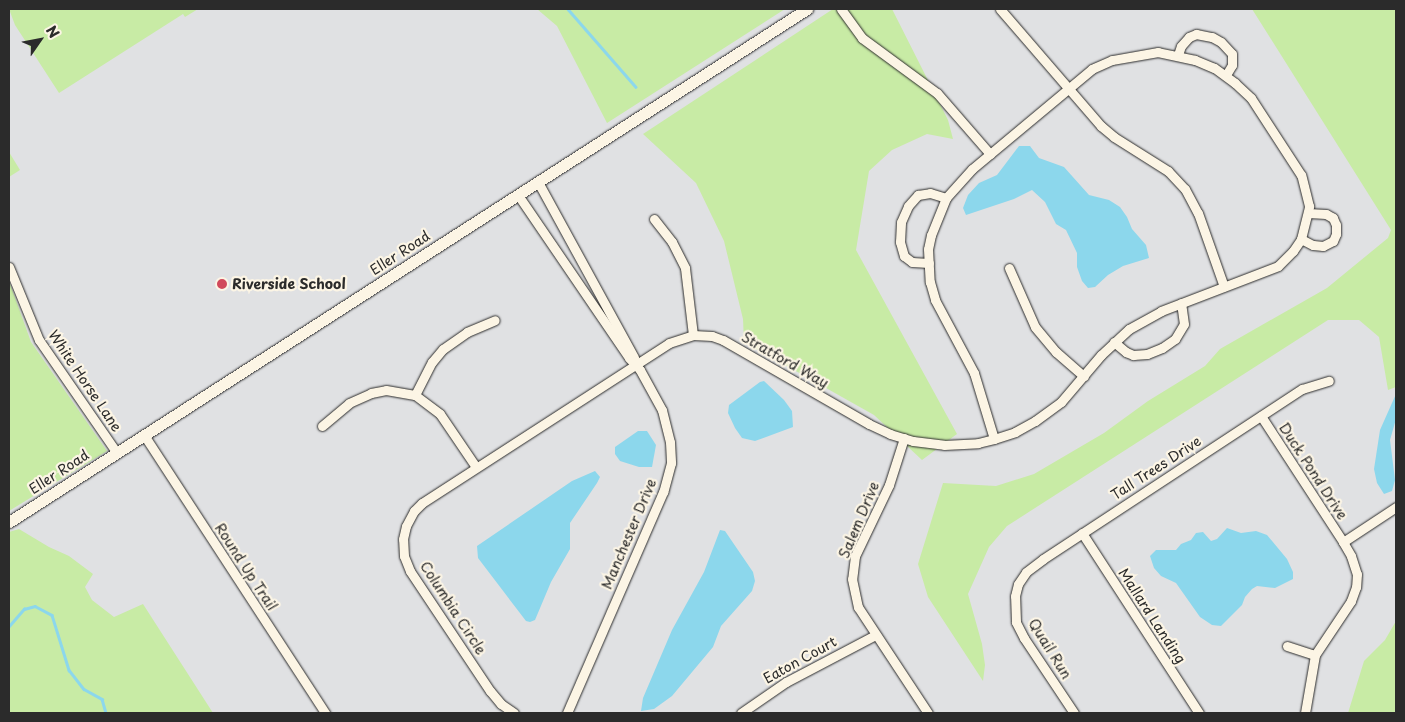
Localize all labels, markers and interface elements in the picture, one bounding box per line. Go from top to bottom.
north arrow [15,15,65,65]
text: N [41,21,65,42]
street label: Eller Road [367,227,433,279]
place label: Riverside School [232,276,346,292]
marker: Riverside School [216,278,228,290]
street label: White Horse Lane [45,327,125,435]
street label: Stratford Way [739,328,831,392]
street label: Duck Pond Drive [1275,419,1351,523]
street label: Tall Trees Drive [1107,432,1205,504]
street label: Eller Road [26,446,92,498]
street label: Manchester Drive [598,476,660,592]
street label: Salem Drive [835,479,883,561]
street label: Round Up Trail [211,520,281,614]
street label: Columbia Circle [417,558,489,658]
street label: Mallard Landing [1115,565,1189,667]
street label: Quail Run [1025,616,1075,682]
street label: Eaton Court [760,633,840,687]

